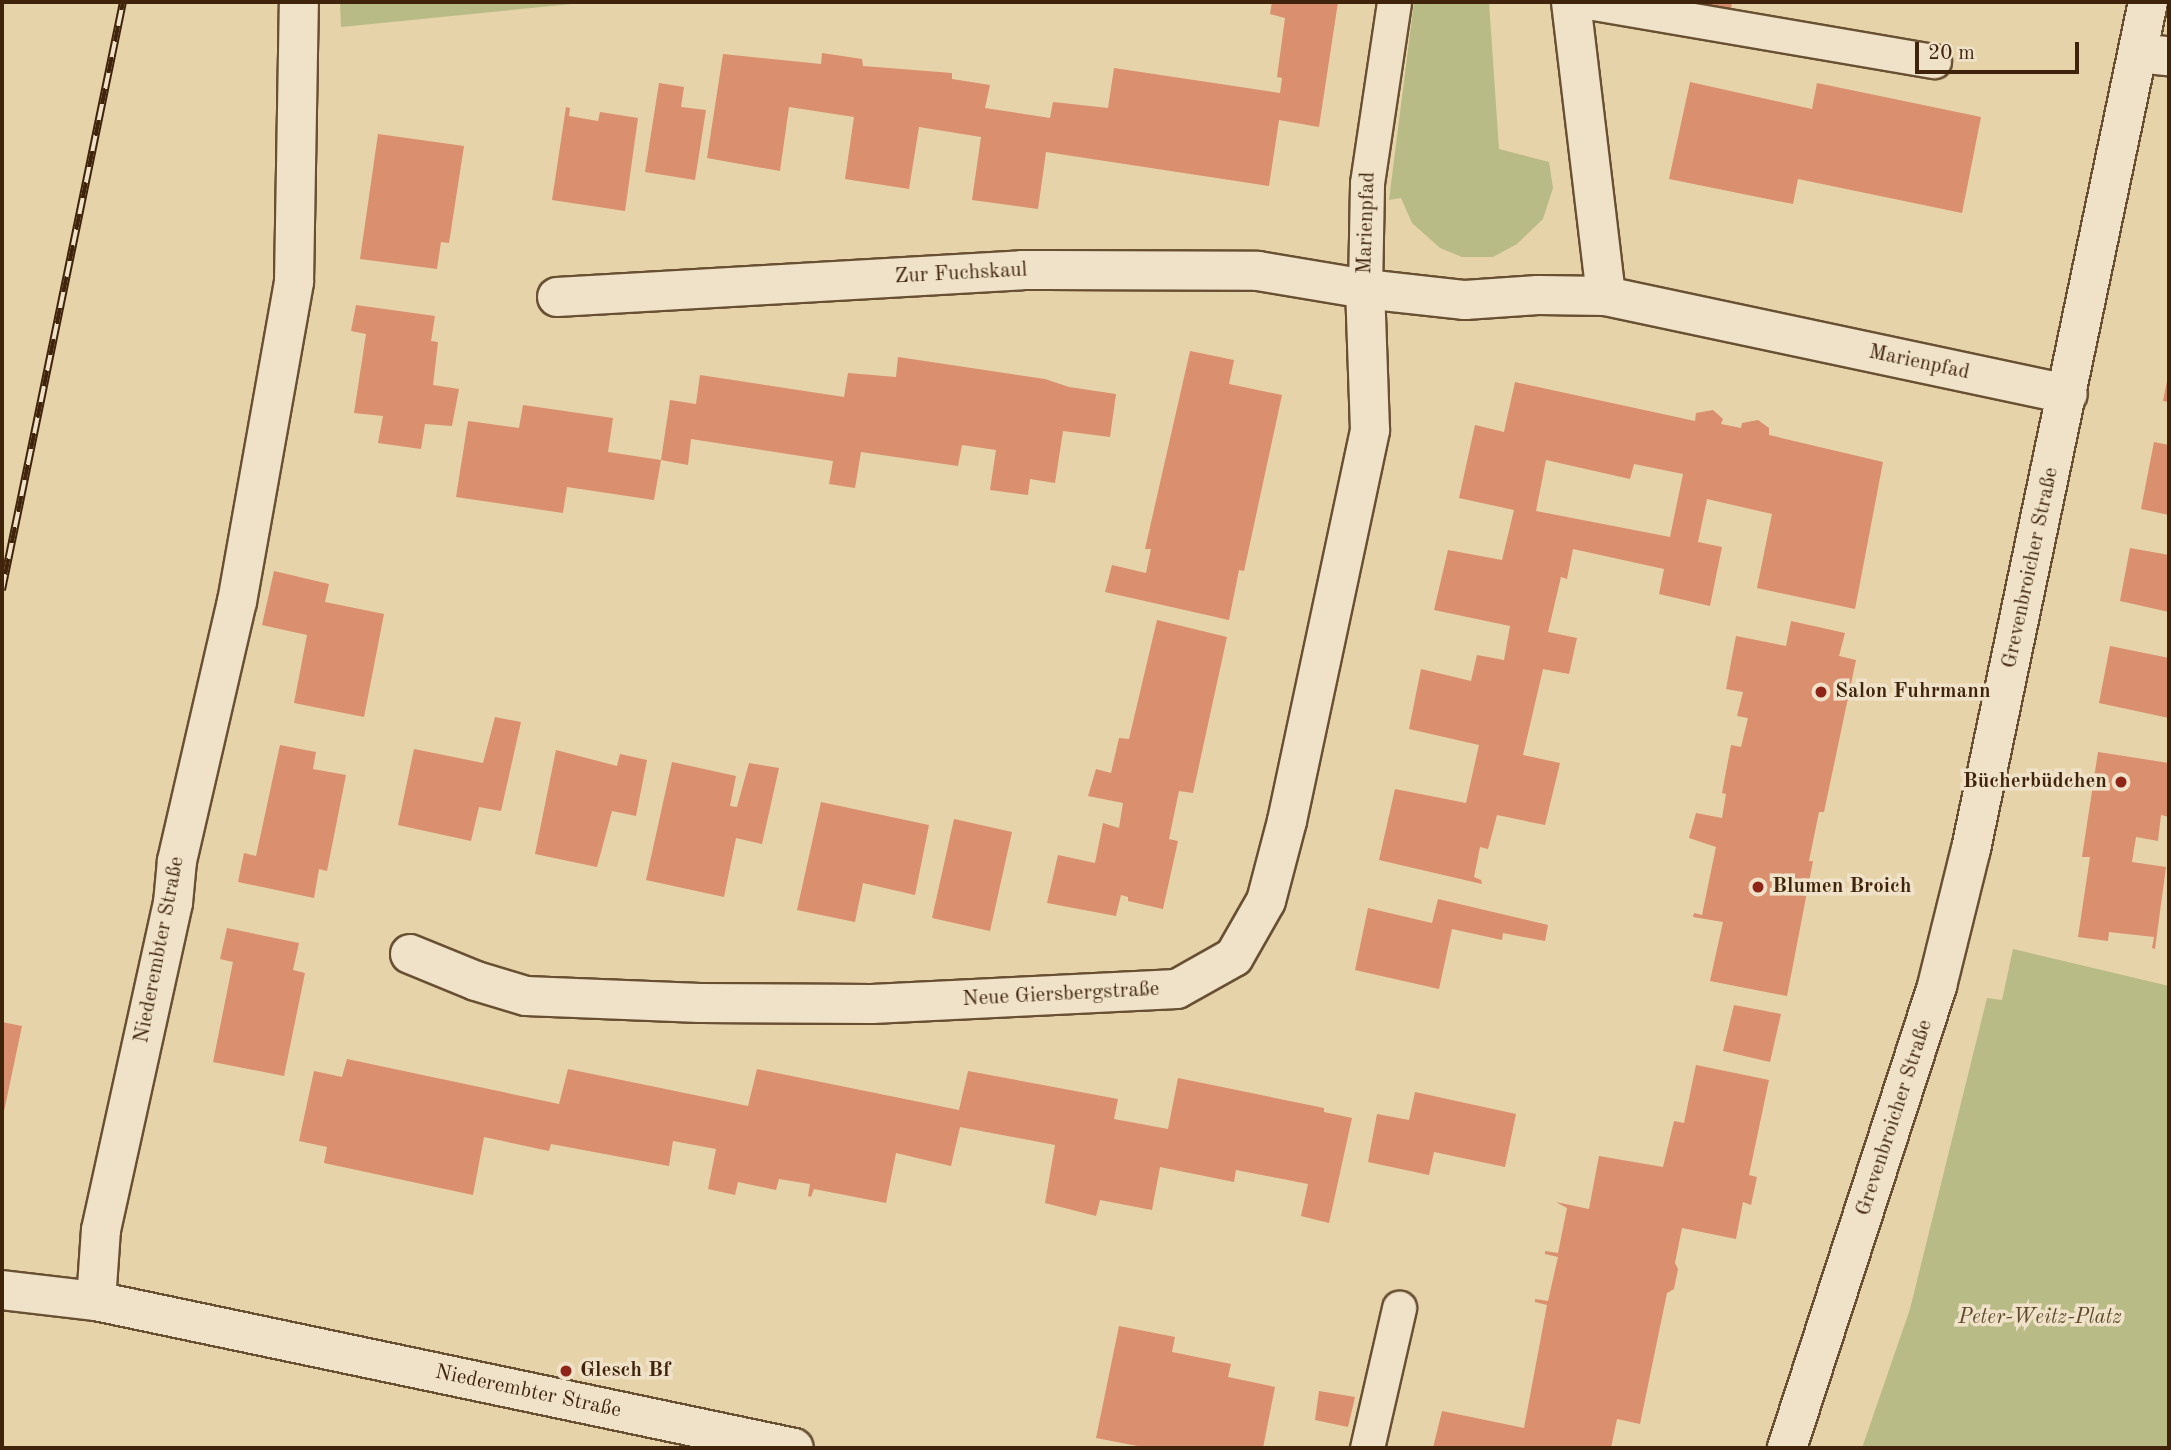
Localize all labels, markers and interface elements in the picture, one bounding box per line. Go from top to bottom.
scale bar [1919,28,2084,72]
text: 20 m [1928,43,1975,64]
street label: Marienpfad [1353,171,1381,275]
street label: Zur Fuchskaul [894,258,1028,290]
street label: Marienpfad [1866,340,1972,386]
street label: Grevenbroicher Straße [1997,465,2065,671]
place label: Salon Fuhrmann [1835,679,1991,705]
marker: Salon Fuhrmann [1813,684,1829,700]
place label: Bücherbüdchen [1963,769,2107,795]
marker: Bücherbüdchen [2113,774,2129,790]
street label: Niederembter Straße [130,855,190,1045]
place label: Blumen Broich [1772,874,1912,900]
marker: Blumen Broich [1750,879,1766,895]
street label: Neue Giersbergstraße [962,977,1160,1013]
street label: Grevenbroicher Straße [1851,1017,1939,1219]
park label: Peter-Weitz-Platz [1958,1305,2122,1331]
place label: Glesch Bf [580,1358,670,1384]
street label: Niederembter Straße [433,1360,623,1424]
marker: Glesch Bf [558,1363,574,1379]

